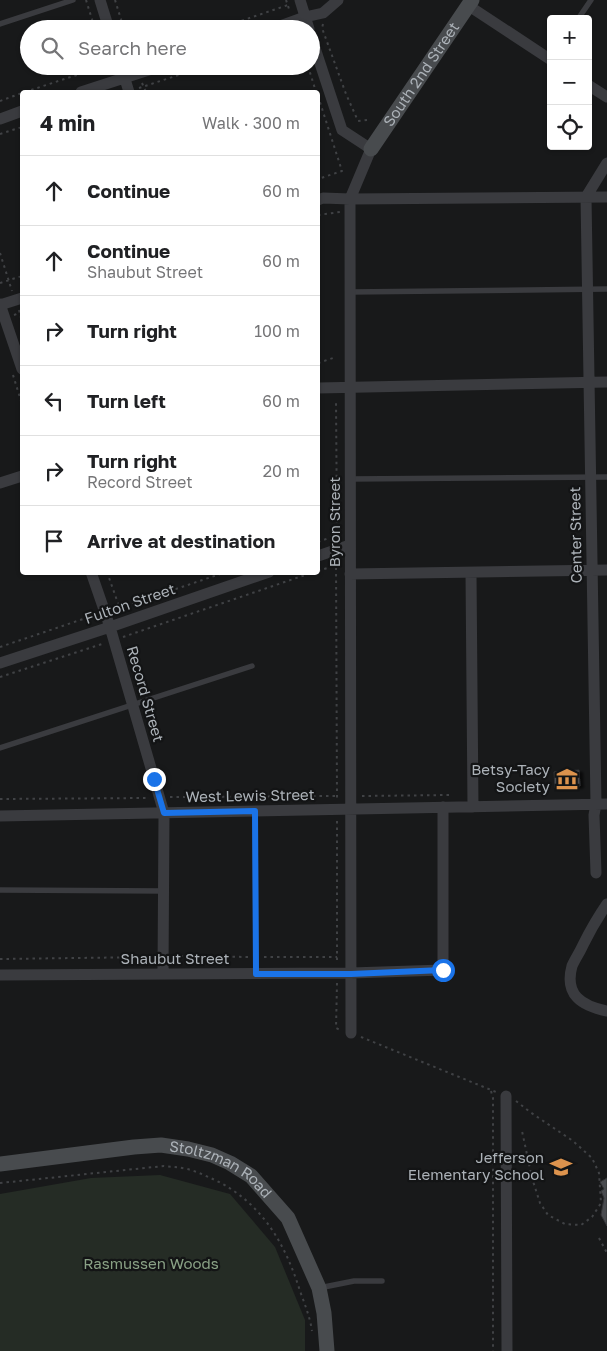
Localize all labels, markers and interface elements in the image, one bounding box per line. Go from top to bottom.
map controls [547,15,592,150]
button: + [547,15,592,60]
street label: South 2nd Street [379,18,462,130]
search box [20,20,320,75]
icon: search [38,34,66,62]
text: Search here [78,36,187,59]
button: − [547,60,592,105]
button: locate [547,105,592,150]
text: 4 min [40,110,95,136]
text: Walk · 300 m [202,113,300,133]
icon: ahead [40,177,68,205]
text: Continue [87,179,170,202]
text: 60 m [262,181,300,201]
text: Continue [87,239,170,262]
icon: ahead [40,247,68,275]
text: 60 m [262,251,300,271]
text: Shaubut Street [87,262,203,282]
icon: right [40,317,68,345]
text: Turn right [87,319,177,342]
text: 100 m [254,321,300,341]
icon: left [40,387,68,415]
text: Turn left [87,389,166,412]
text: 60 m [262,391,300,411]
text: Turn right [87,449,177,472]
icon: right [40,457,68,485]
text: 20 m [263,461,300,481]
text: Record Street [87,472,193,492]
street label: Byron Street [325,477,343,567]
street label: Center Street [565,487,585,584]
icon: arrive [40,527,68,555]
text: Arrive at destination [87,529,275,552]
street label: Fulton Street [82,579,177,627]
street label: Record Street [124,644,168,744]
place label: Betsy-Tacy Society [471,760,551,795]
museum icon: Betsy-Tacy Society [554,766,580,792]
route end [143,768,166,791]
street label: West Lewis Street [185,785,315,805]
street label: Shaubut Street [121,949,229,967]
route start [432,959,455,982]
street label: Stoltzman Road [168,1136,276,1201]
place label: Jefferson Elementary School [408,1148,544,1183]
school or university icon: Jefferson Elementary School [548,1154,574,1180]
park label: Rasmussen Woods [83,1254,219,1272]

